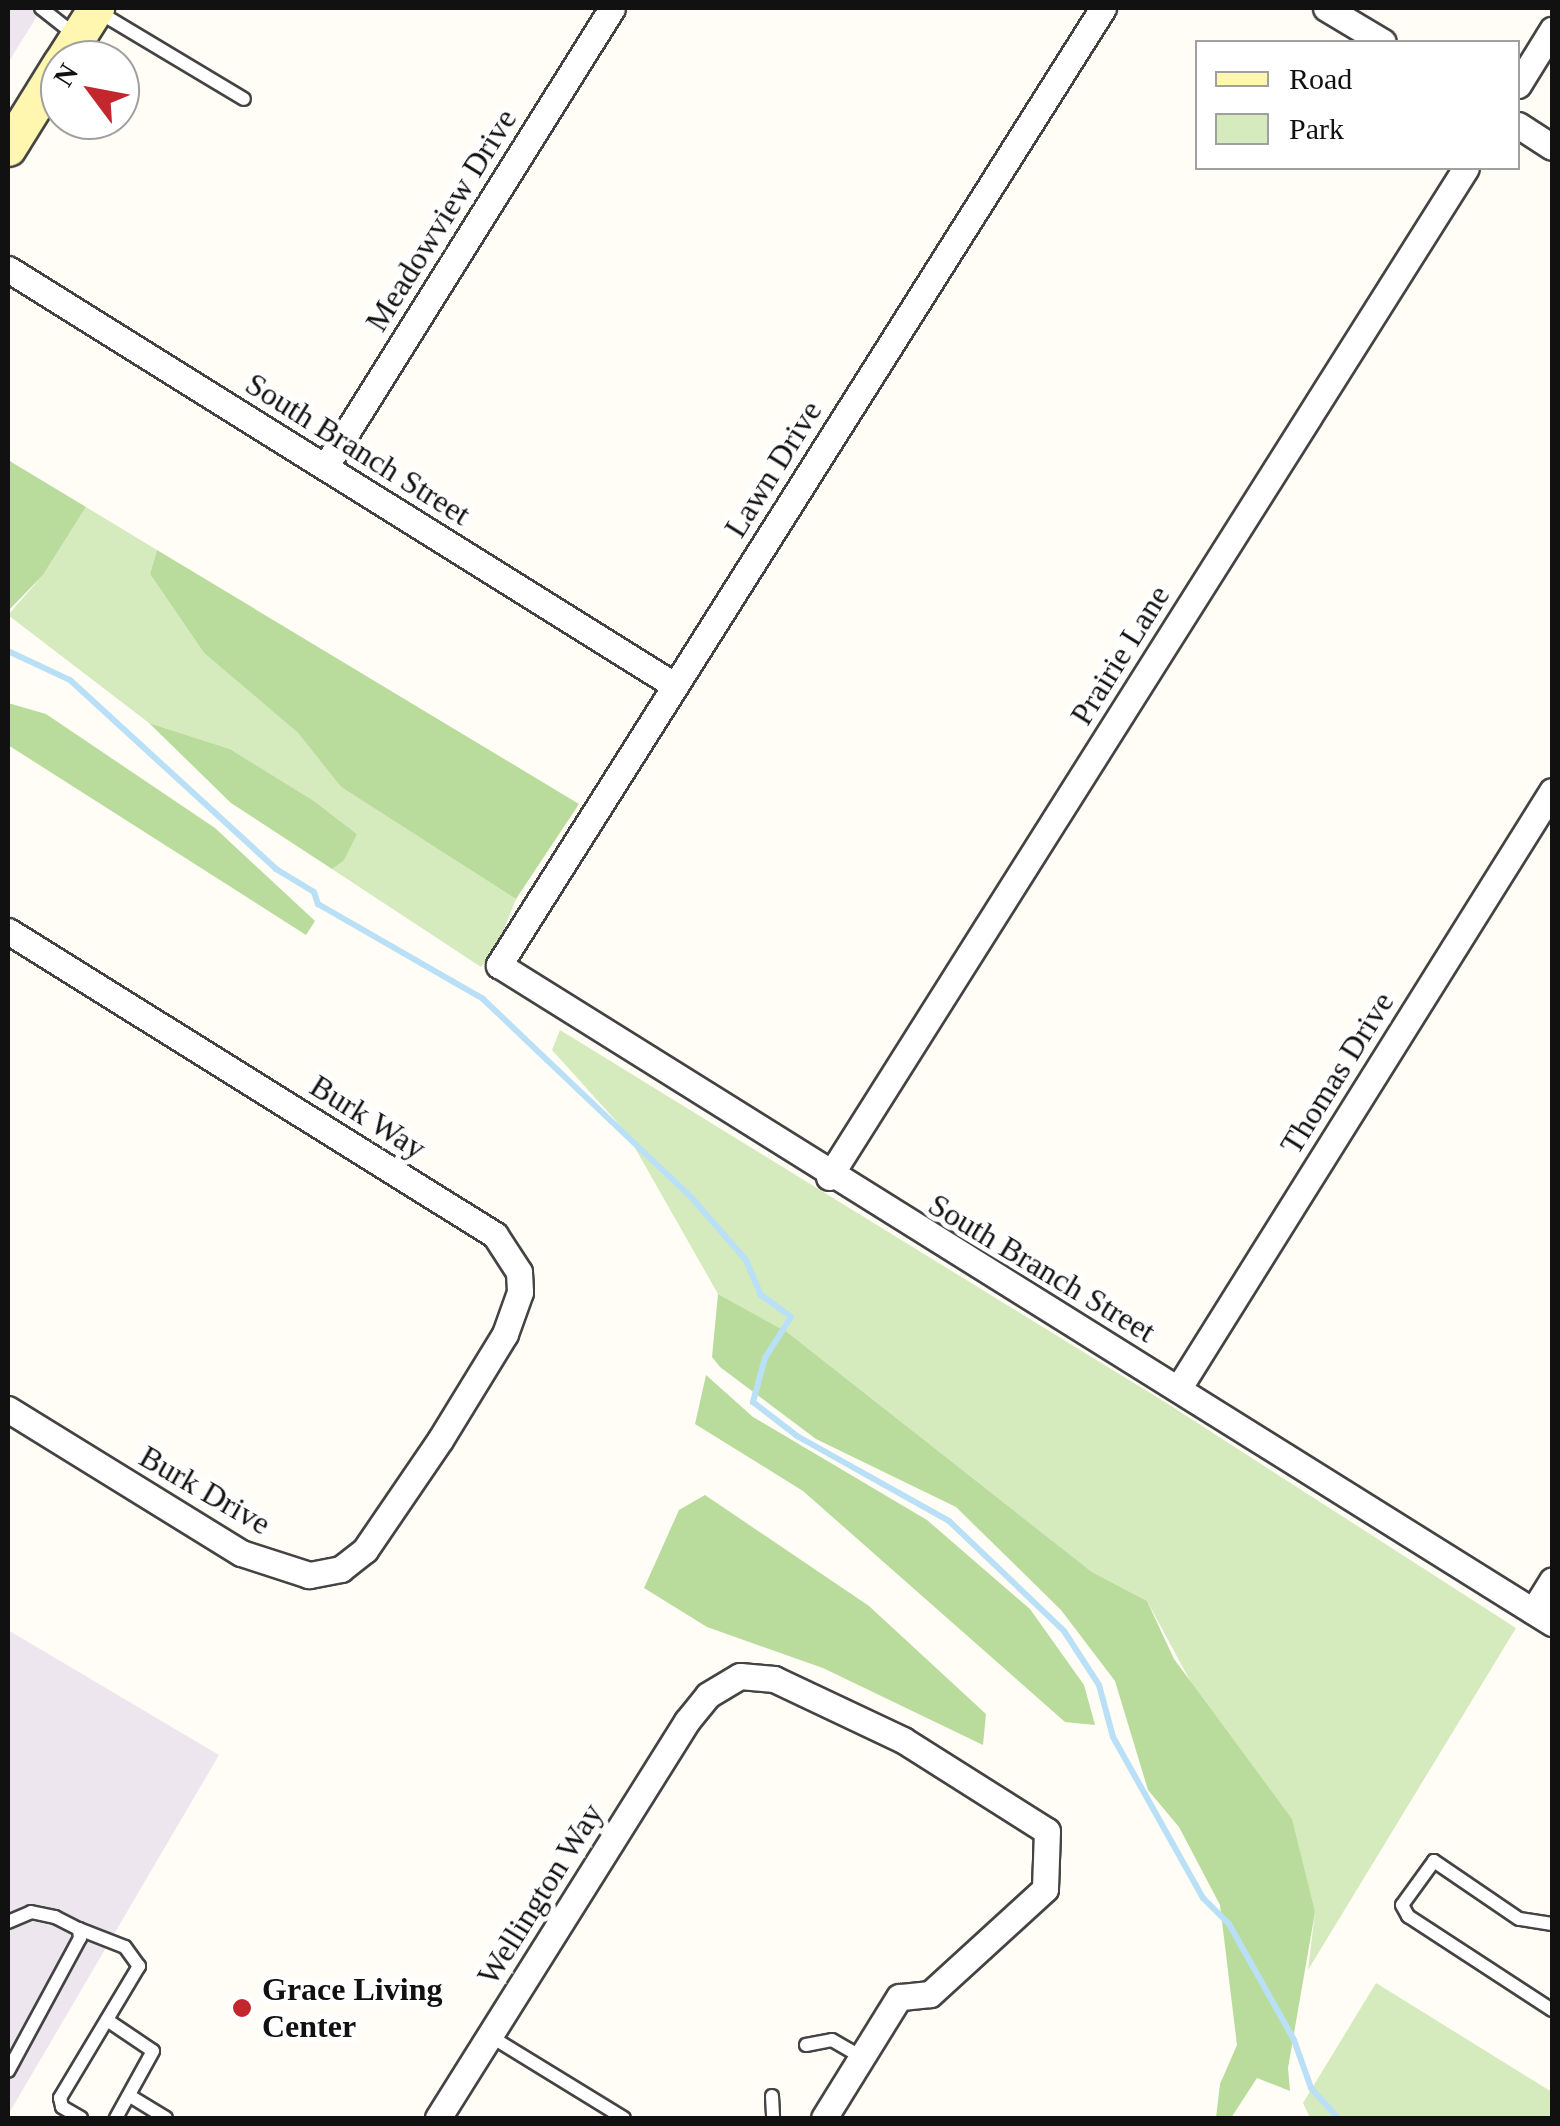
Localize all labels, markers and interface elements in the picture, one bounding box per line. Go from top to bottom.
north arrow [40,40,140,140]
legend [1195,40,1520,170]
text: N [47,58,84,92]
text: Road [1289,62,1352,95]
street label: Meadowview Drive [357,102,525,338]
text: Park [1289,112,1344,145]
street label: South Branch Street [239,364,477,534]
street label: Lawn Drive [716,394,830,544]
street label: Prairie Lane [1062,578,1178,732]
street label: Thomas Drive [1272,985,1402,1161]
street label: Burk Way [303,1066,433,1168]
street label: South Branch Street [922,1185,1162,1351]
street label: Burk Drive [133,1437,277,1543]
street label: Wellington Way [469,1796,611,1992]
place label: Grace Living Center [262,1971,442,2046]
marker: Grace Living Center [231,1997,253,2019]

